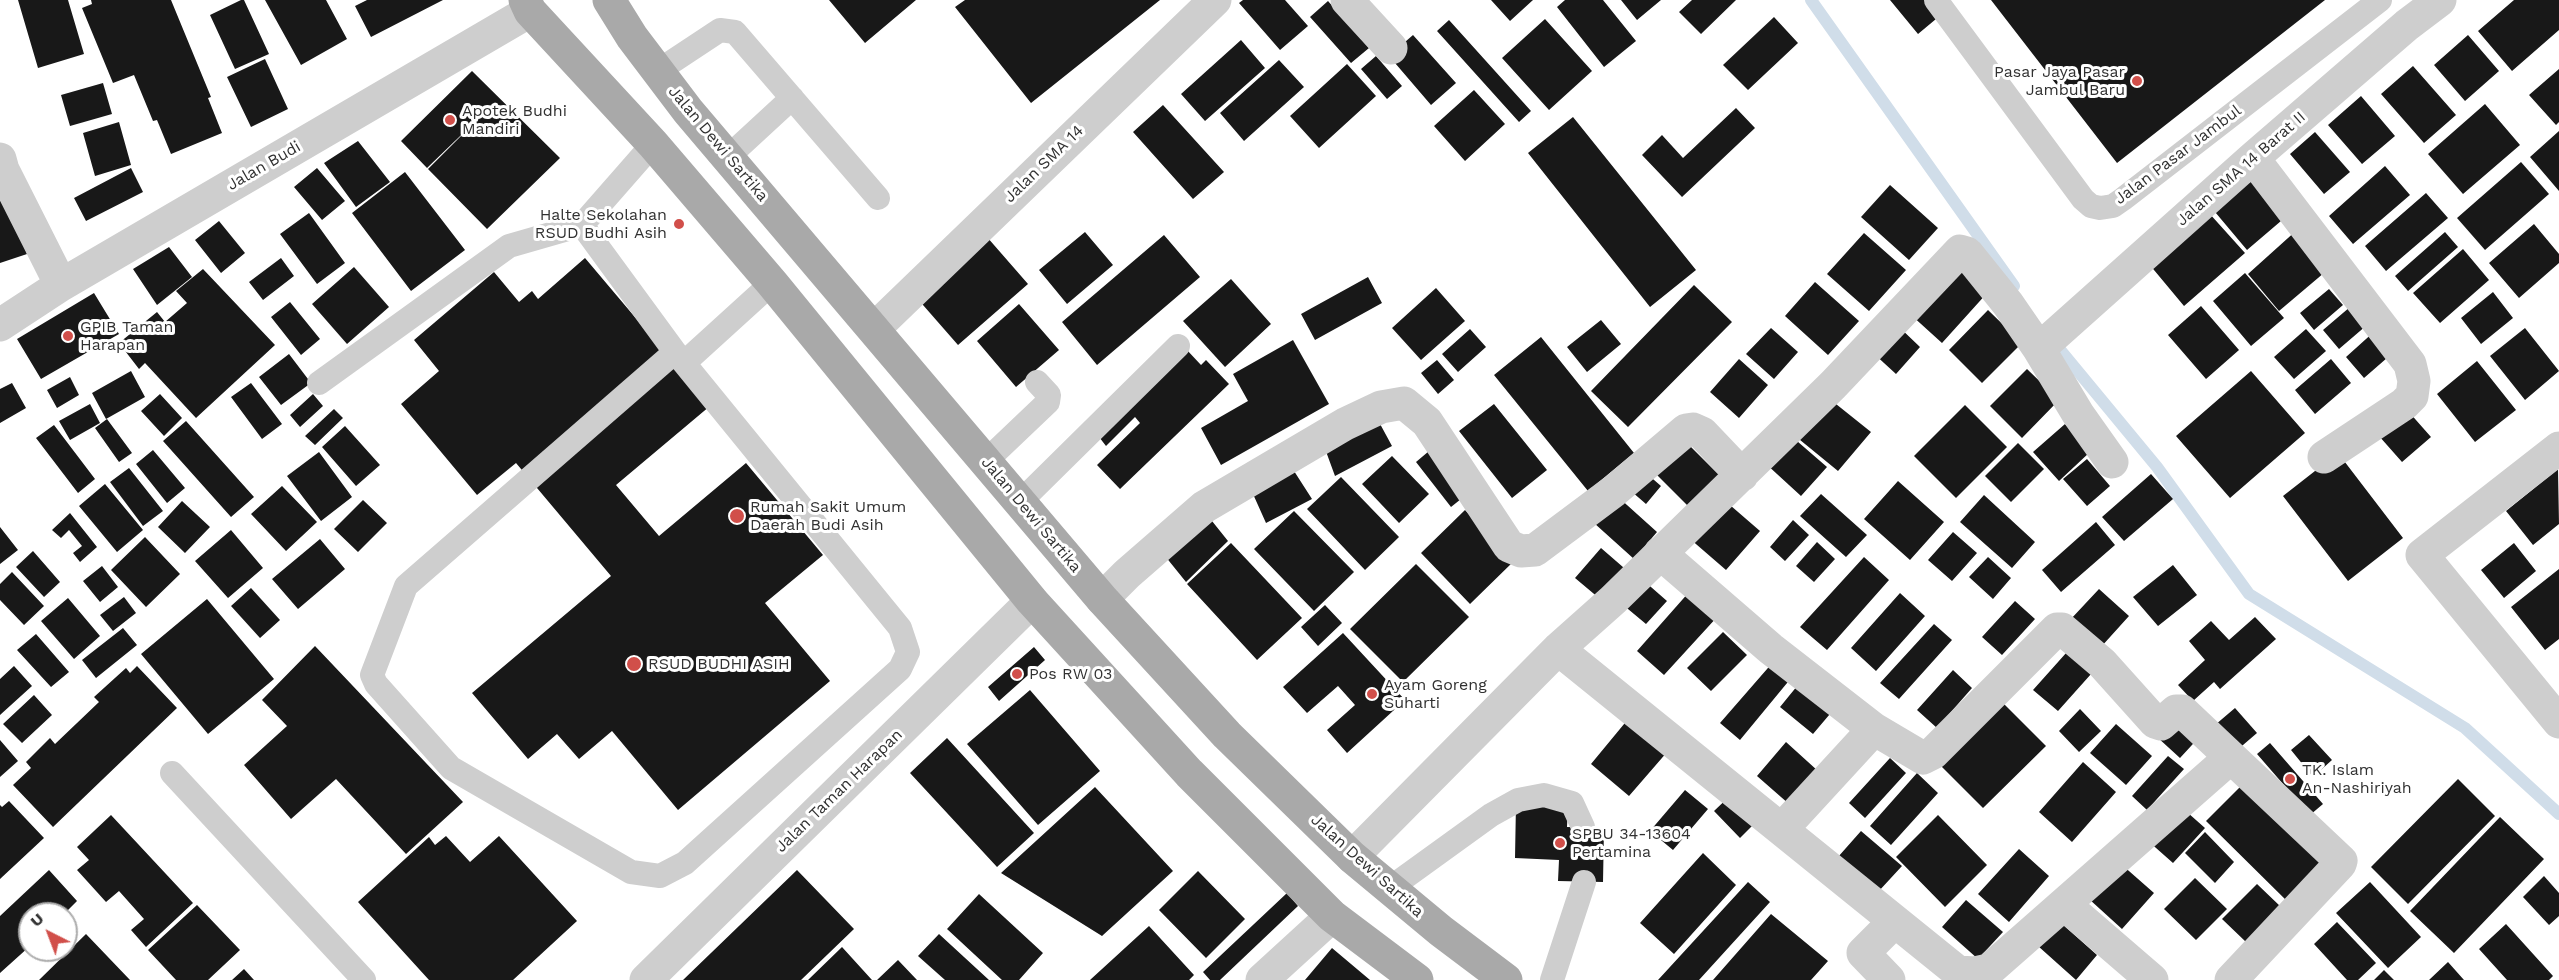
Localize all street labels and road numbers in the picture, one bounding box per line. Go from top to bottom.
street label: Jalan Dewi Sartika [664,82,772,206]
street label: Jalan Pasar Jambul [2111,101,2245,209]
street label: Jalan SMA 14 Barat II [2173,108,2309,230]
street label: Jalan SMA 14 [1000,121,1088,207]
street label: Jalan Budi [224,137,304,195]
street label: Jalan Dewi Sartika [977,453,1085,577]
street label: Jalan Taman Harapan [772,725,906,857]
street label: Jalan Dewi Sartika [1307,810,1427,922]

